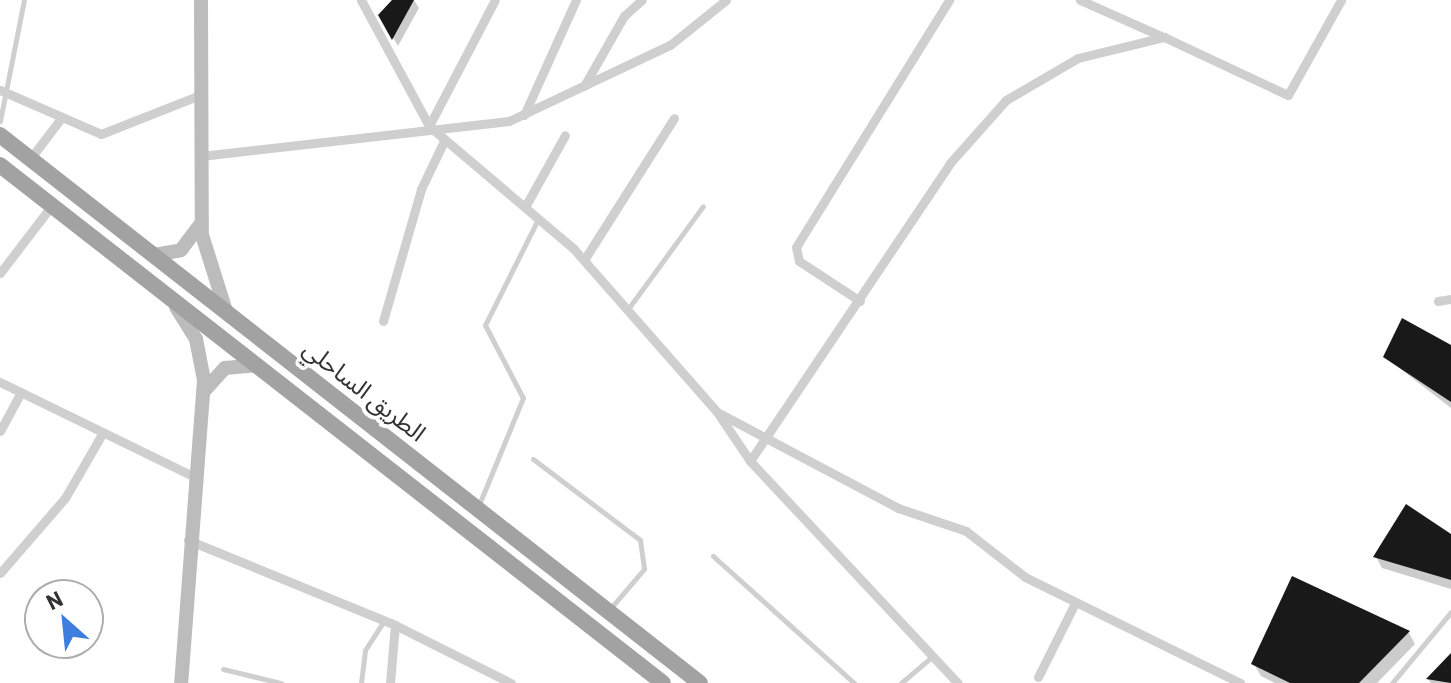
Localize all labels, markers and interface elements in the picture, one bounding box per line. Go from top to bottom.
street label: الطريق الساحلي [298,333,432,447]
north arrow [24,579,104,659]
text: N [42,584,66,614]

